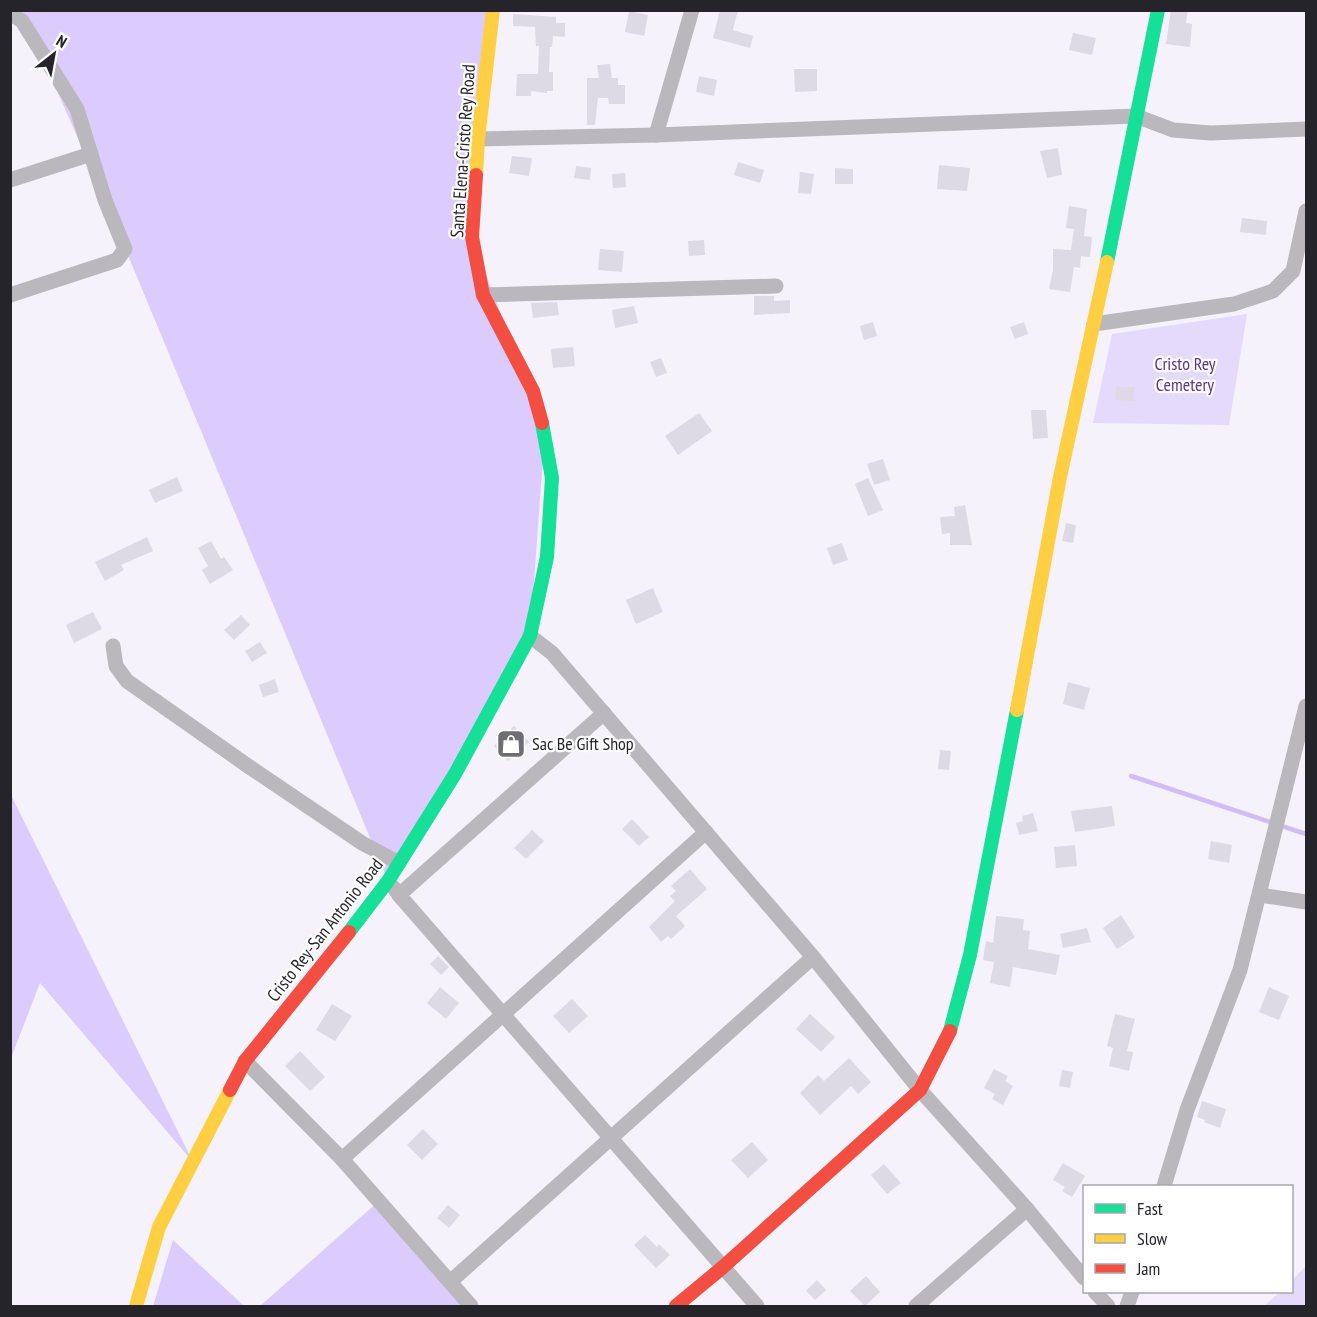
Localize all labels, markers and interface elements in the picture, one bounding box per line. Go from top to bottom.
north arrow [24,24,84,84]
text: N [53,30,71,52]
street label: Santa Elena-Cristo Rey Road [445,64,480,238]
park label: Cristo Rey Cemetery [1154,352,1216,396]
shop icon: Sac Be Gift Shop [495,728,527,760]
place label: Sac Be Gift Shop [532,732,634,755]
street label: Cristo Rey-San Antonio Road [261,853,388,1006]
legend [1083,1185,1293,1293]
text: Fast [1137,1197,1163,1220]
text: Slow [1137,1227,1168,1250]
text: Jam [1136,1257,1160,1280]

